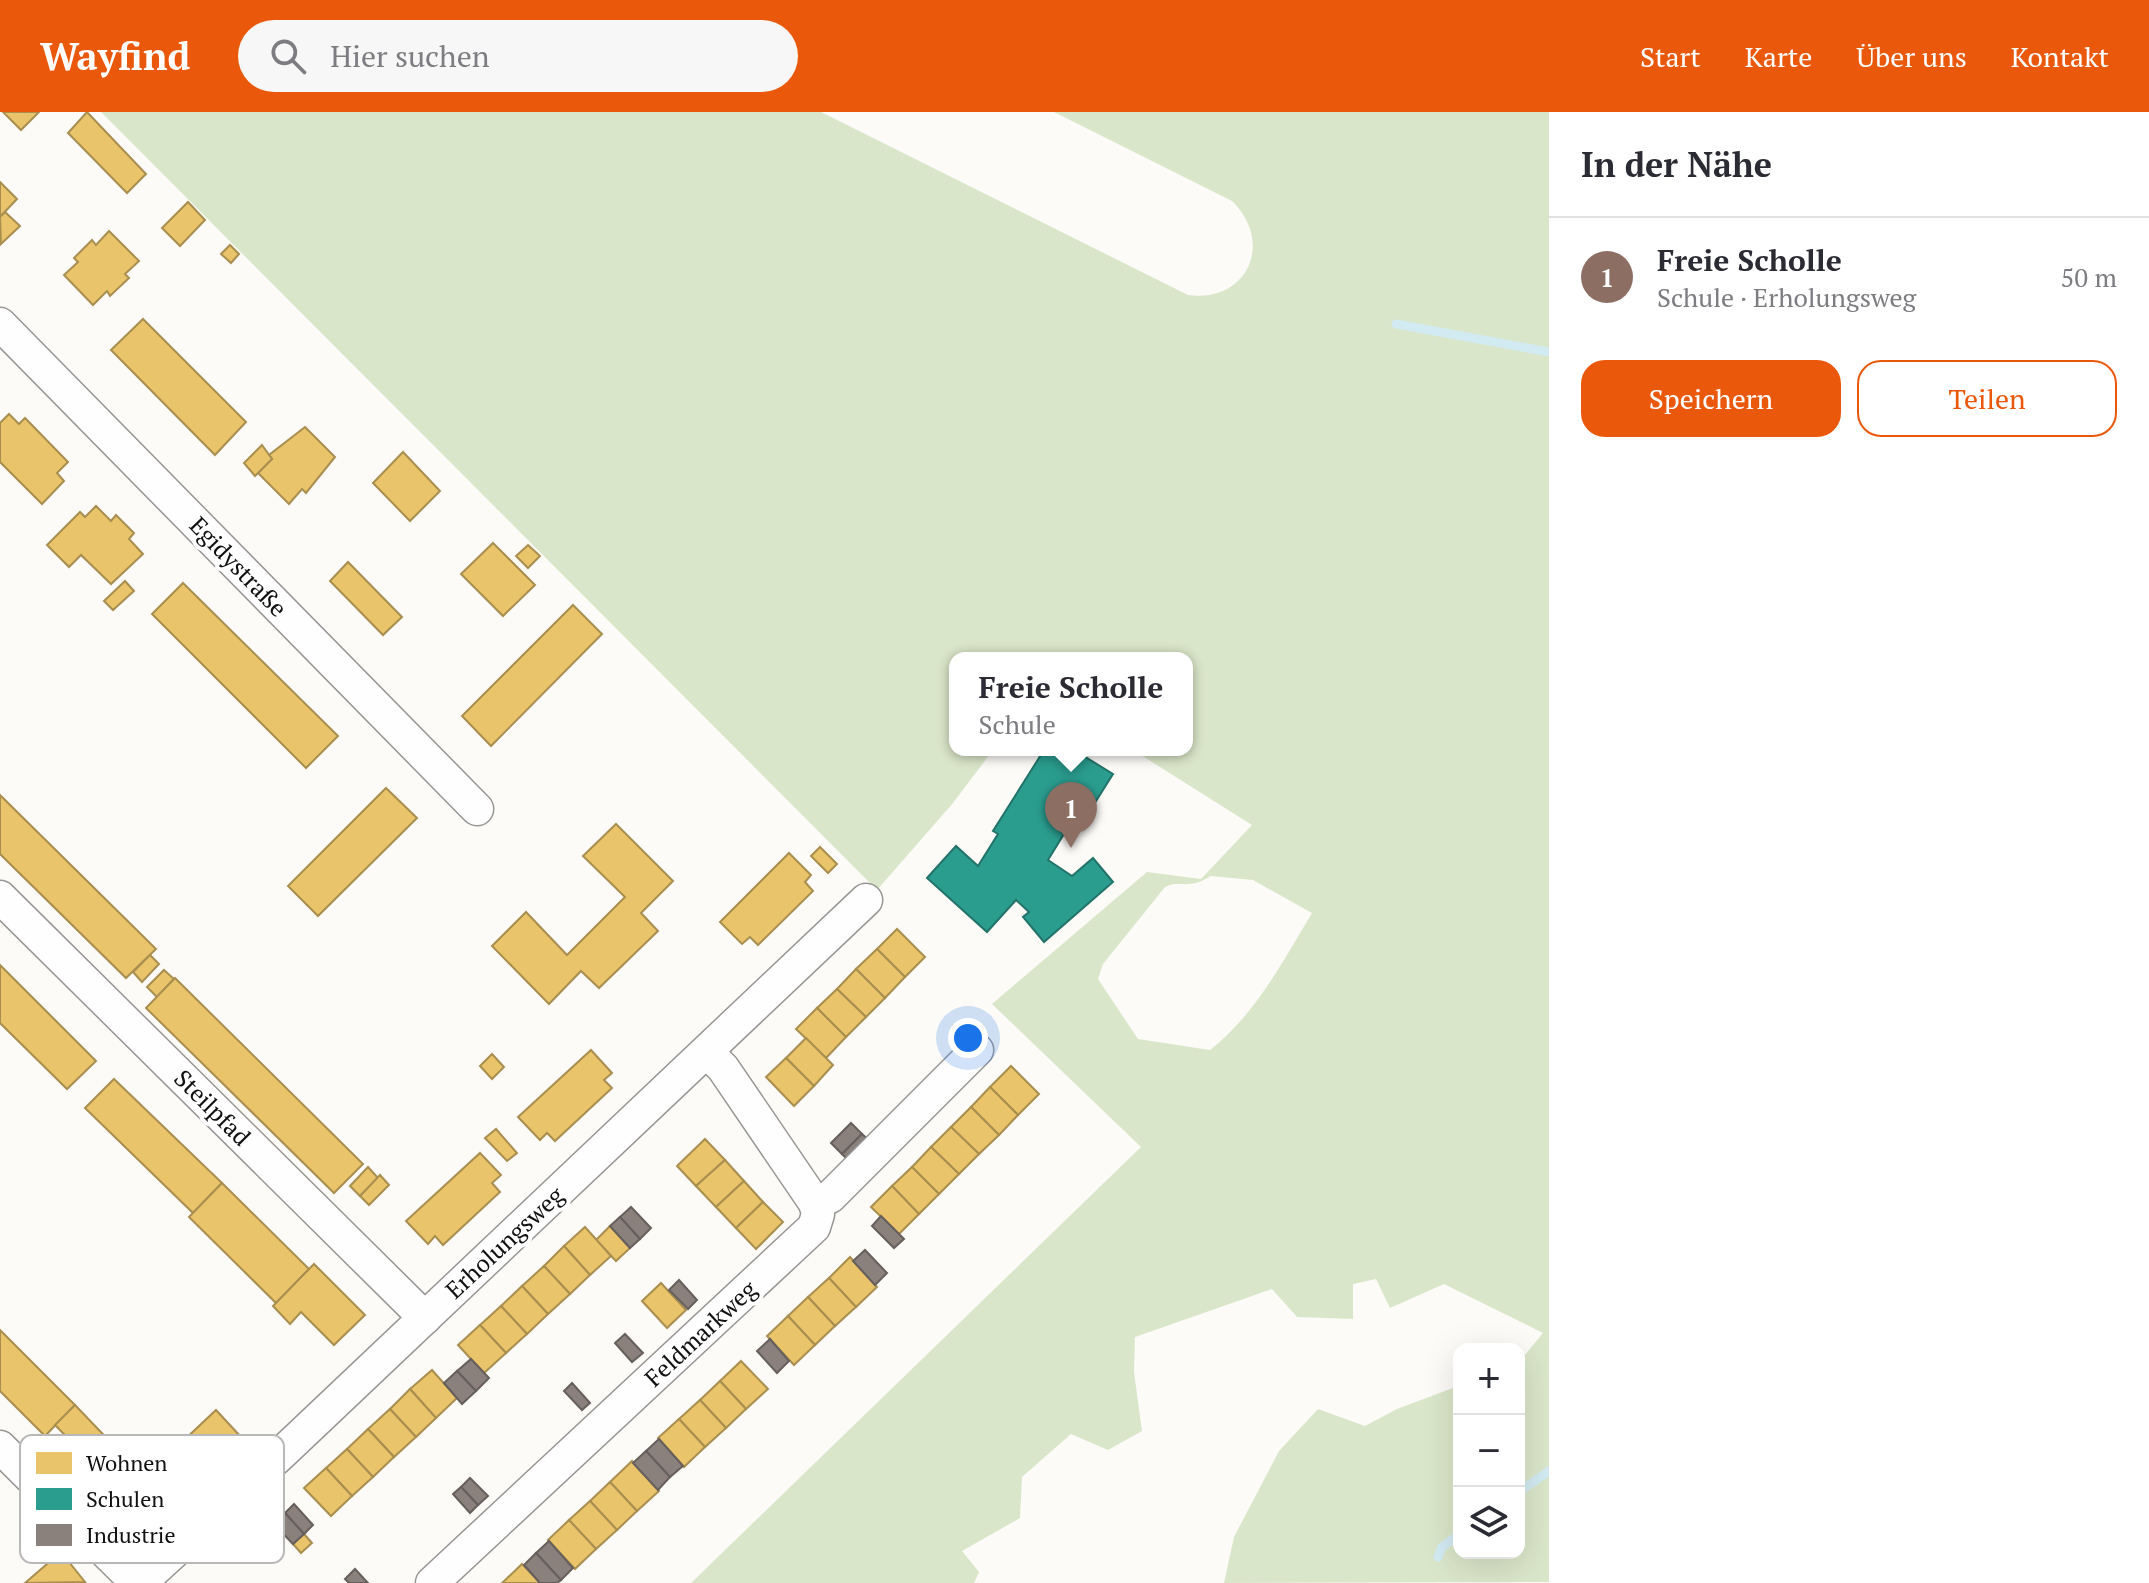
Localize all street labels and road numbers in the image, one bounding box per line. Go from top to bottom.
street label: Egidystraße [183,509,294,623]
street label: Steilpfad [168,1062,258,1152]
street label: Erholungsweg [438,1179,571,1305]
street label: Feldmarkweg [637,1273,763,1393]

